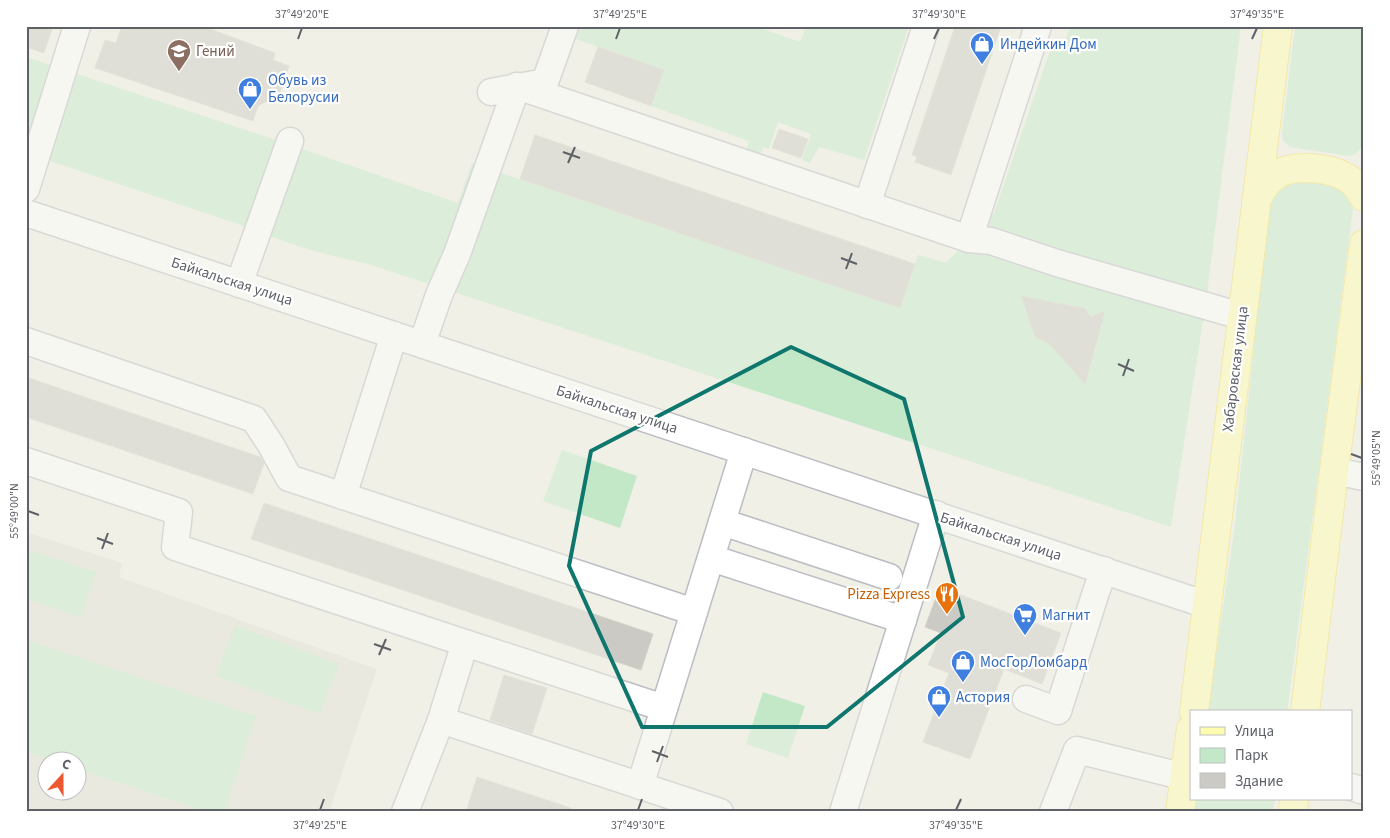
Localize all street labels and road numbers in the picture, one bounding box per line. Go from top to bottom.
street label: Байкальская улица [168,252,295,311]
street label: Хабаровская улица [1217,305,1254,433]
street label: Байкальская улица [553,380,680,439]
street label: Байкальская улица [937,507,1064,566]

